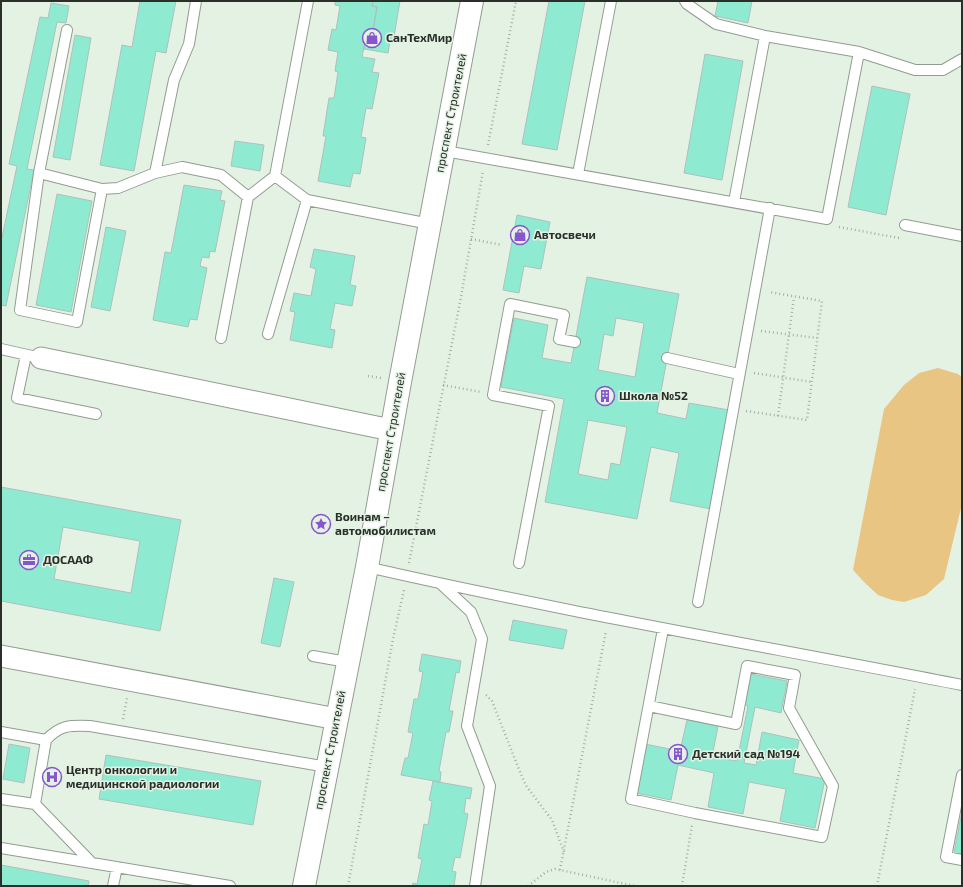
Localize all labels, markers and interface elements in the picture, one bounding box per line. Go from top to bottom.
shop icon: СанТехМир [361,27,383,49]
place label: СанТехМир [386,30,452,44]
street label: проспект Строителей [432,52,468,174]
shop icon: Автосвечи [509,224,531,246]
place label: Автосвечи [534,227,596,241]
street label: проспект Строителей [373,371,407,493]
building icon: Школа №52 [594,385,616,407]
place label: Школа №52 [619,388,688,402]
place label: Воинам – автомобилистам [335,509,436,537]
place icon: Воинам – автомобилистам [310,513,332,535]
office icon: ДОСААФ [18,549,40,571]
place label: ДОСААФ [43,552,93,566]
street label: проспект Строителей [311,689,347,811]
building icon: Детский сад №194 [667,743,689,765]
place label: Детский сад №194 [692,746,800,760]
place label: Центр онкологии и медицинской радиологии [66,762,219,790]
hospital icon: Центр онкологии и медицинской радиологии [41,766,63,788]

